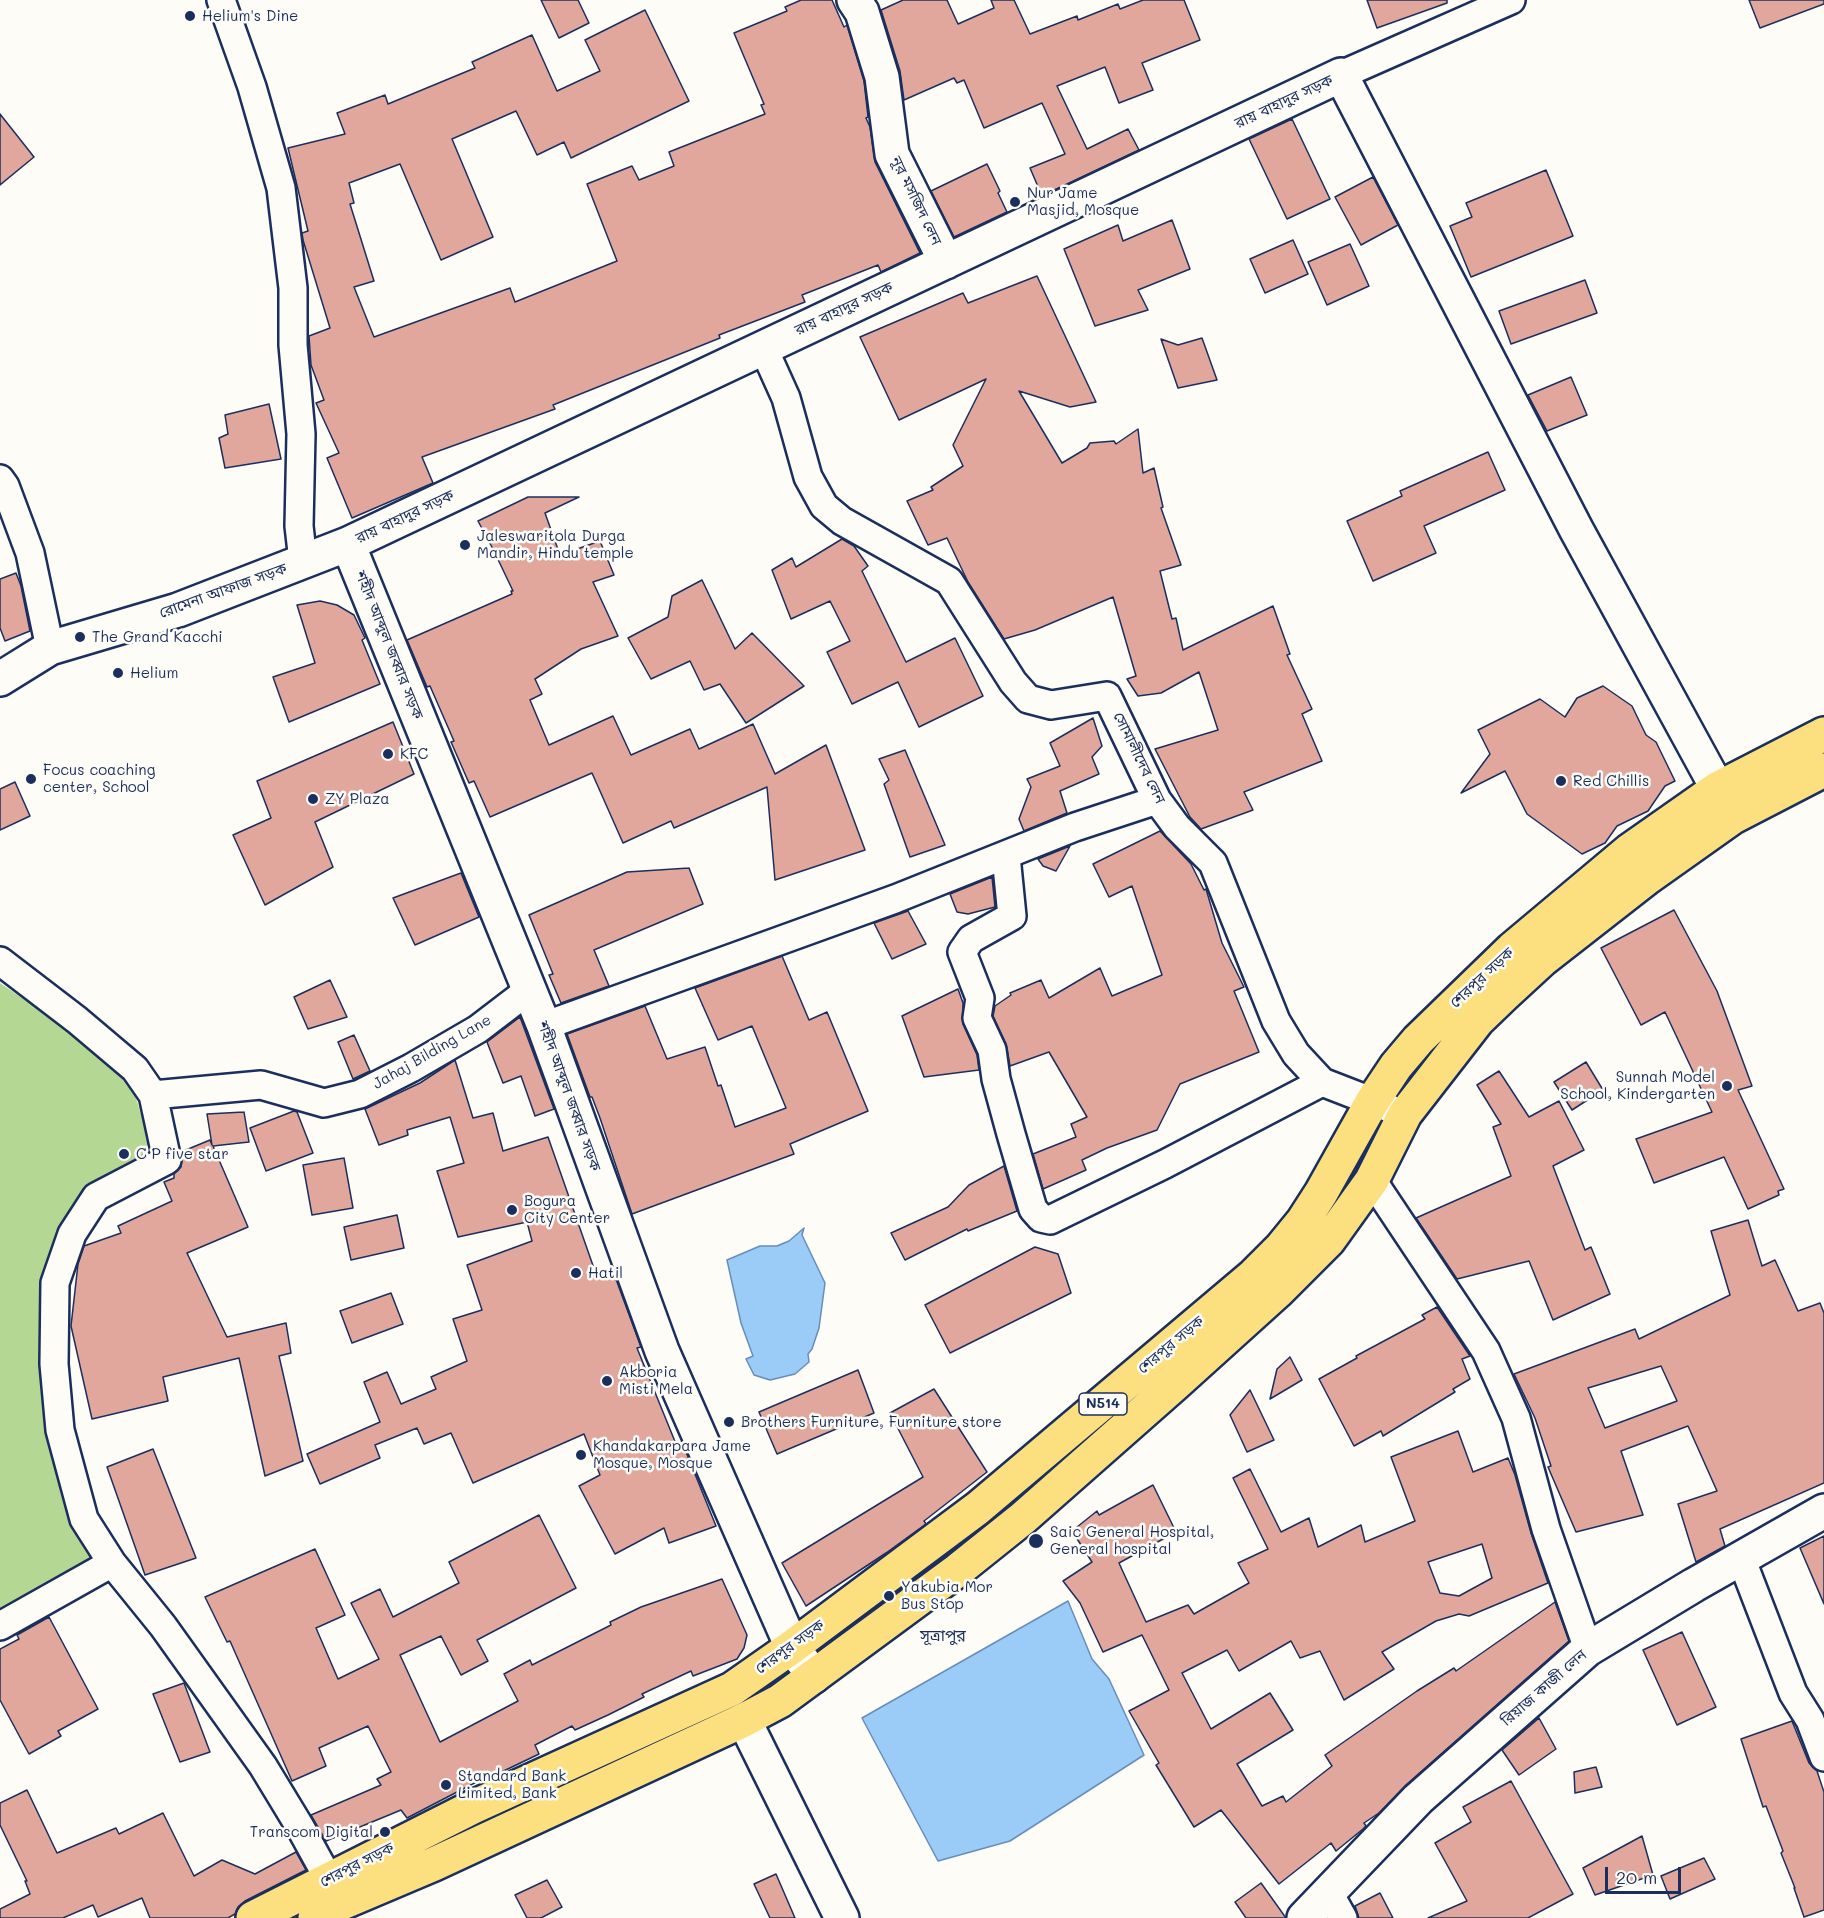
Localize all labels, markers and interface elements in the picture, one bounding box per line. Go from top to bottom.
place label: Helium's Dine [202,7,298,25]
marker: Helium's Dine [183,9,197,23]
street label: রায় বাহাদুর সড়ক [1232,71,1336,133]
street label: নূর মসজিদ লেন [887,154,945,248]
place label: Nur Jame Masjid, Mosque [1027,184,1139,219]
marker: Nur Jame Masjid, Mosque [1008,195,1022,209]
street label: রায় বাহাদুর সড়ক [792,278,896,340]
street label: রায় বাহাদুর সড়ক [353,486,457,548]
place label: Jaleswaritola Durga Mandir, Hindu temple [477,527,634,562]
marker: Jaleswaritola Durga Mandir, Hindu temple [458,538,472,552]
street label: রোমেনা আফাজ সড়ক [157,560,289,622]
street label: শহীদ আব্দুল জব্বার সড়ক [351,568,427,722]
place label: The Grand Kacchi [92,628,223,646]
marker: The Grand Kacchi [73,630,87,644]
place label: Helium [130,664,178,682]
marker: Helium [111,666,125,680]
street label: সোমালীদেব লেন [1109,709,1169,807]
place label: KFC [400,745,428,763]
marker: KFC [381,747,395,761]
place label: Focus coaching center, School [43,761,155,796]
marker: Focus coaching center, School [24,772,38,786]
place label: Red Chillis [1573,772,1649,790]
marker: Red Chillis [1554,774,1568,788]
place label: ZY Plaza [325,790,390,808]
marker: ZY Plaza [306,792,320,806]
street label: শেরপুর সড়ক [1446,944,1518,1012]
street label: Jahaj Bilding Lane [370,1011,494,1093]
street label: শহীদ আব্দুল জব্বার সড়ক [533,1018,605,1174]
place label: Sunnah Model School, Kindergarten [1560,1068,1715,1103]
marker: Sunnah Model School, Kindergarten [1720,1079,1734,1093]
place label: C P five star [136,1145,229,1163]
marker: C P five star [117,1147,131,1161]
place label: Bogura City Center [524,1192,610,1227]
marker: Bogura City Center [505,1203,519,1217]
place label: Hatil [588,1264,623,1282]
marker: Hatil [569,1266,583,1280]
street label: শেরপুর সড়ক [1134,1312,1208,1378]
place label: Akboria Misti Mela [619,1363,693,1398]
marker: Akboria Misti Mela [600,1374,614,1388]
road number: N514 [1079,1393,1127,1415]
place label: Brothers Furniture, Furniture store [741,1413,1002,1431]
marker: Brothers Furniture, Furniture store [722,1415,736,1429]
place label: Khandakarpara Jame Mosque, Mosque [593,1437,751,1472]
marker: Khandakarpara Jame Mosque, Mosque [574,1448,588,1462]
place label: Saic General Hospital, General hospital [1050,1523,1214,1558]
marker: Saic General Hospital, General hospital [1027,1532,1045,1550]
place label: Yakubia Mor Bus Stop [901,1578,993,1613]
marker: Yakubia Mor Bus Stop [882,1589,896,1603]
street label: শেরপুর সড়ক [752,1616,828,1678]
district label: সূত্রাপুর [920,1626,966,1646]
street label: রিয়াজ কাজী লেন [1498,1646,1590,1730]
place label: Standard Bank Limited, Bank [458,1767,566,1802]
marker: Standard Bank Limited, Bank [439,1778,453,1792]
place label: Transcom Digital [250,1823,373,1841]
marker: Transcom Digital [378,1825,392,1839]
street label: শেরপুর সড়ক [317,1839,397,1891]
scale bar [1608,1855,1684,1893]
text: 20 m [1616,1865,1657,1889]

